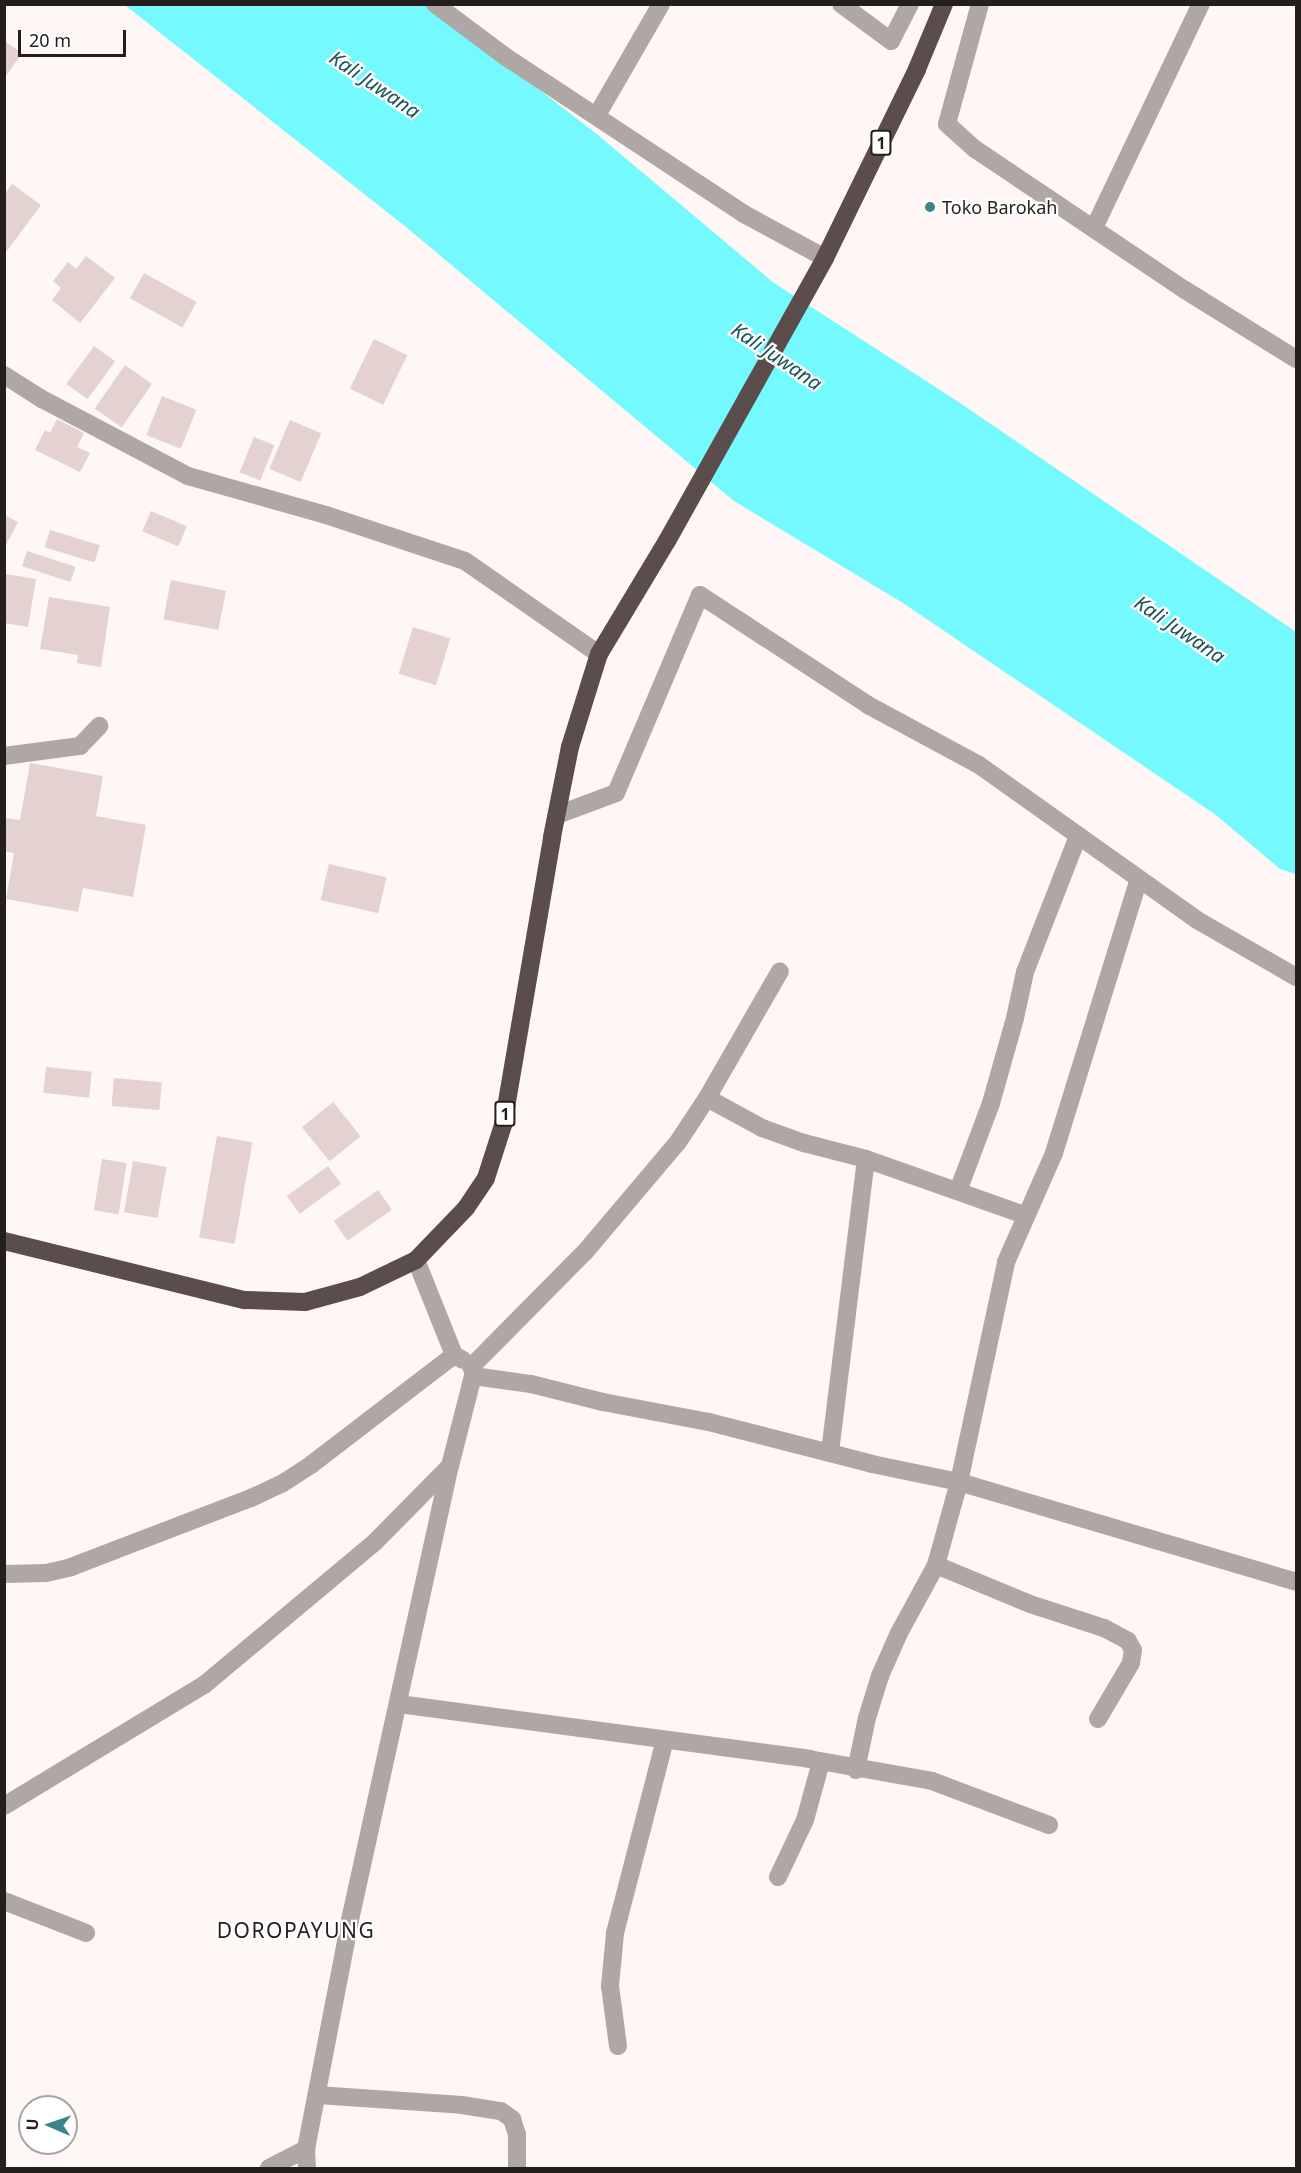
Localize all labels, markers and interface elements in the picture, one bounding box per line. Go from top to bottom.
scale bar [21,18,129,56]
text: 20 m [29,28,71,52]
water label: Kali Juwana [325,45,425,123]
road number: 1 [869,130,893,156]
place label: Toko Barokah [942,196,1057,218]
marker: Toko Barokah [923,200,937,214]
water label: Kali Juwana [727,317,827,395]
water label: Kali Juwana [1130,590,1230,668]
road number: 1 [493,1101,517,1127]
district label: DOROPAYUNG [217,1917,375,1943]
north arrow [18,2095,78,2155]
text: U [21,2118,43,2131]

